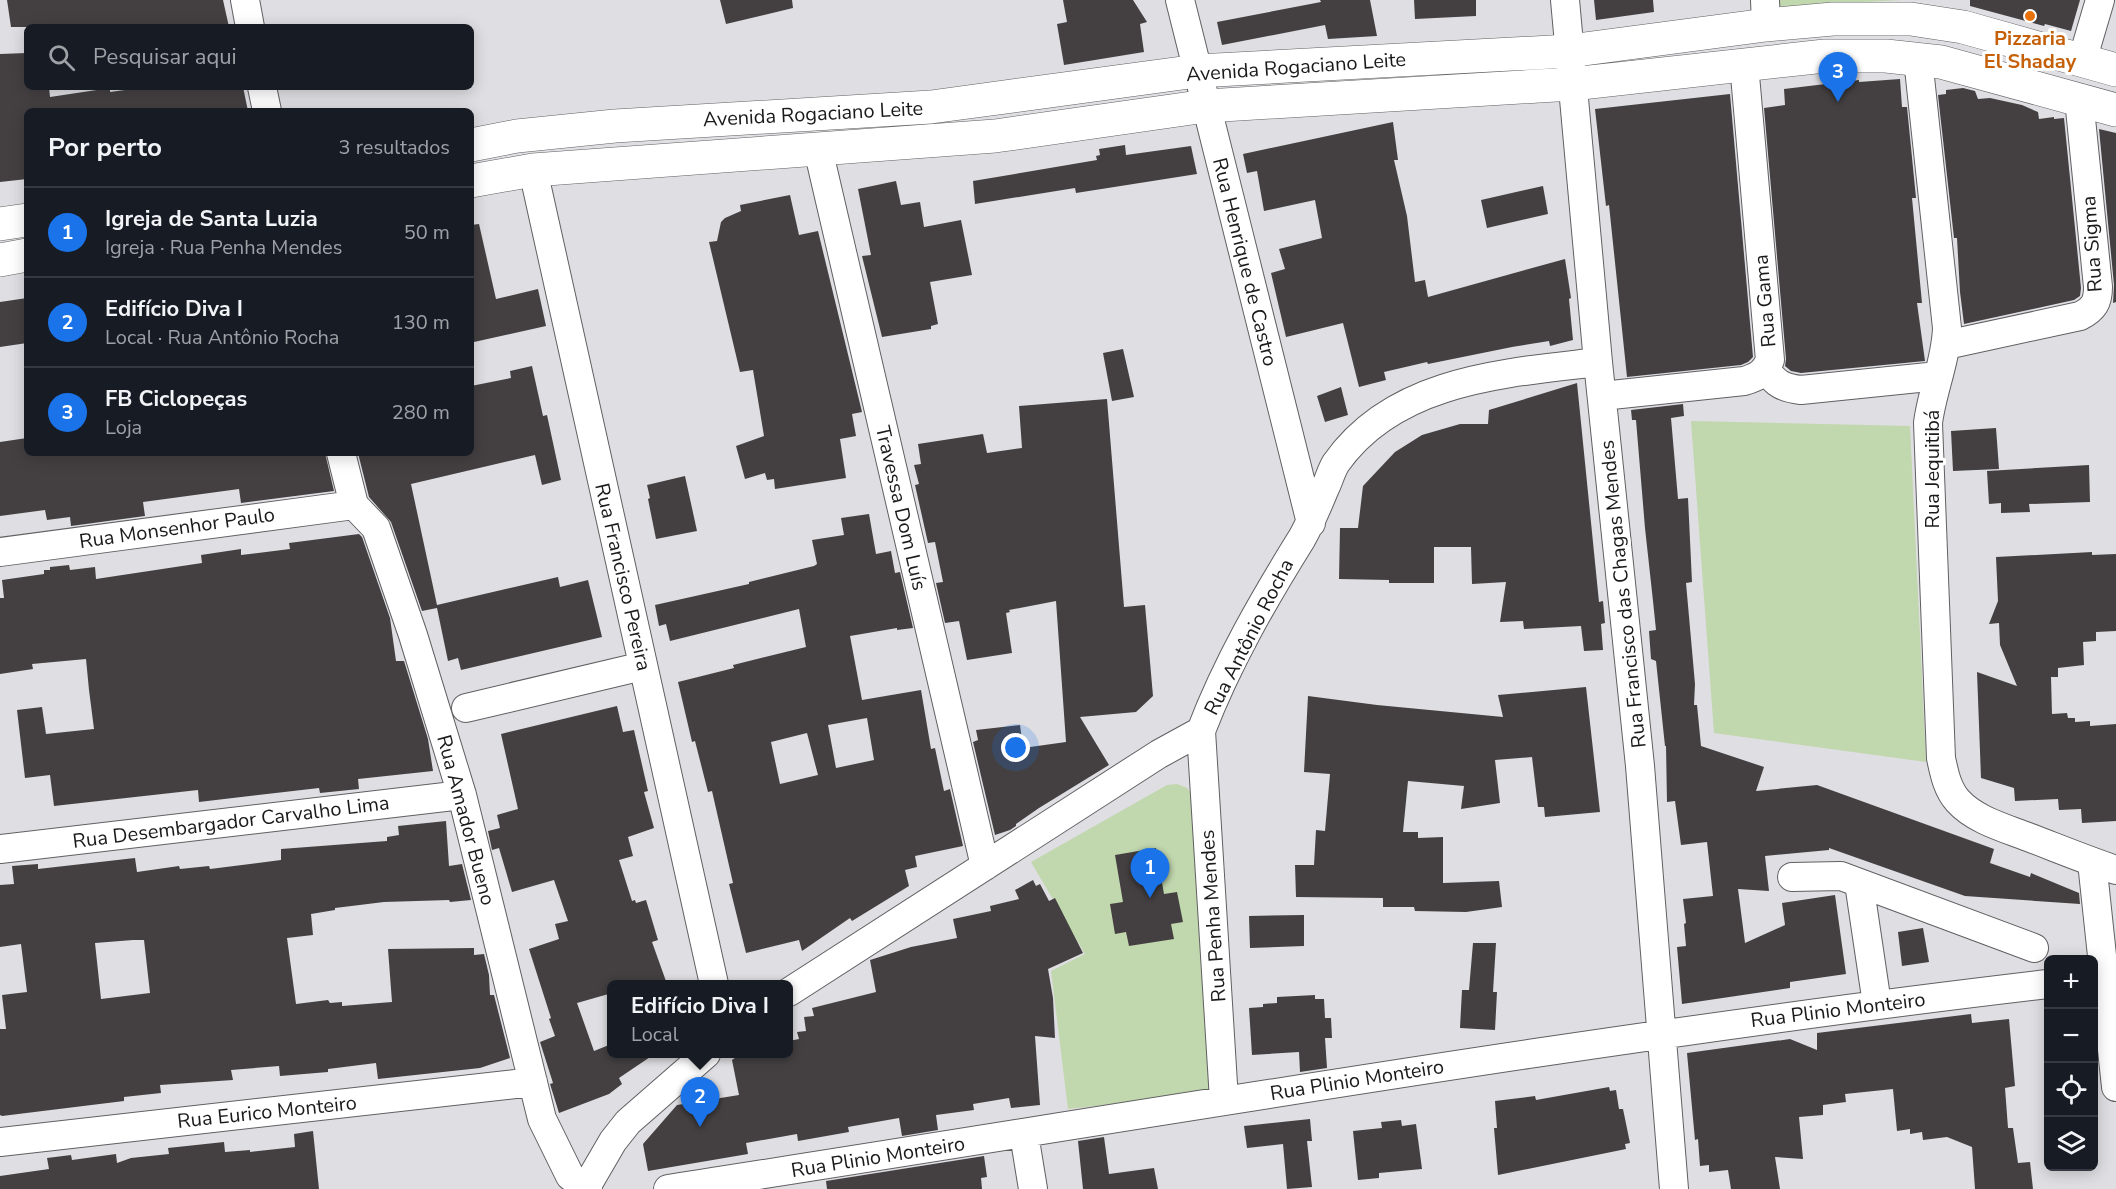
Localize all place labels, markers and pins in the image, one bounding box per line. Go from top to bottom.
marker: Pizzaria El Shaday [2023,9,2037,23]
place label: Pizzaria El Shaday [1984,25,2077,75]
pin: 3 [1818,52,1858,102]
pin: 1 [1130,848,1170,898]
pin: 2 [680,1078,720,1127]

